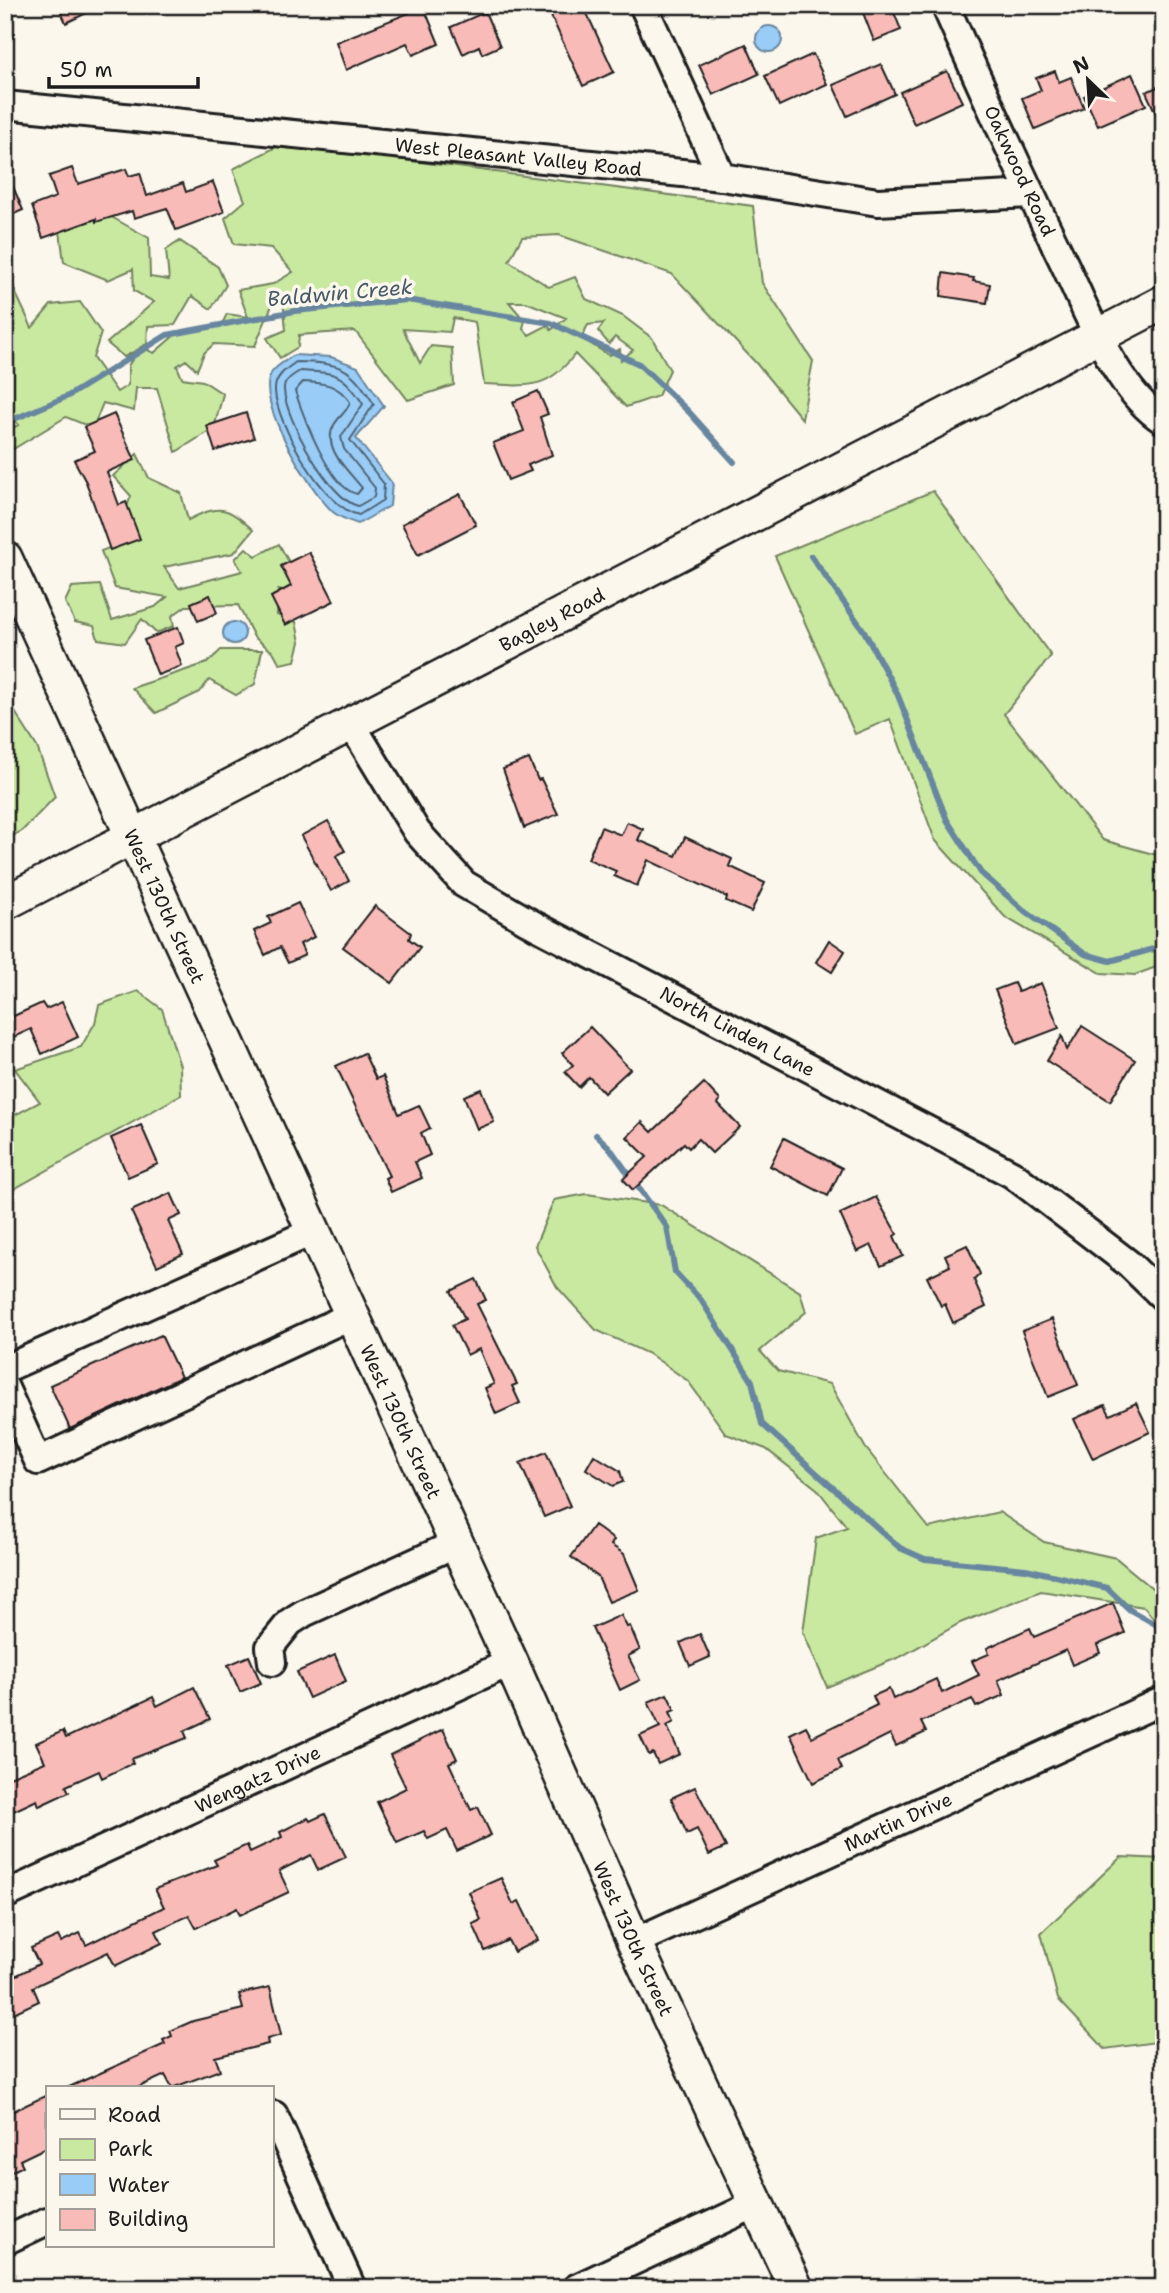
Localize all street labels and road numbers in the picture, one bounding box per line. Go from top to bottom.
street label: Oakwood Road [979,101,1062,240]
street label: West Pleasant Valley Road [394,132,643,181]
street label: Bagley Road [495,582,609,657]
street label: West 130th Street [118,825,211,987]
street label: North Linden Lane [656,980,820,1082]
street label: West 130th Street [355,1340,447,1503]
street label: Wengatz Drive [191,1739,324,1818]
street label: Martin Drive [840,1786,956,1857]
street label: West 130th Street [588,1857,679,2020]

